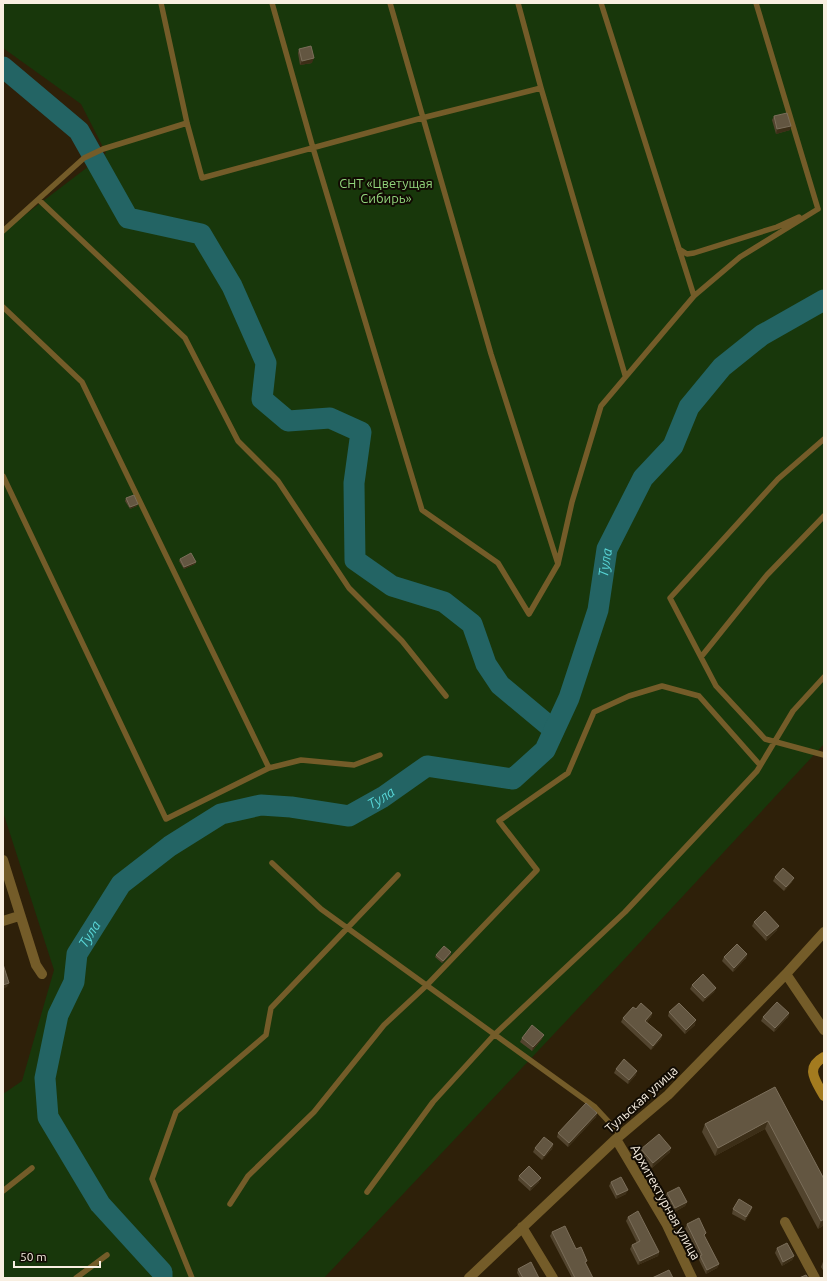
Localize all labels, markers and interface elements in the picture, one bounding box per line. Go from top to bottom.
park label: СНТ «Цветущая Сибирь» [339,176,433,205]
water label: Тула [595,547,615,578]
water label: Тула [365,783,398,812]
water label: Тула [75,917,104,951]
street label: Тульская улица [602,1063,680,1135]
street label: Архитектурная улица [628,1142,704,1262]
scale bar [14,1243,100,1269]
text: 50 m [20,1250,47,1263]

